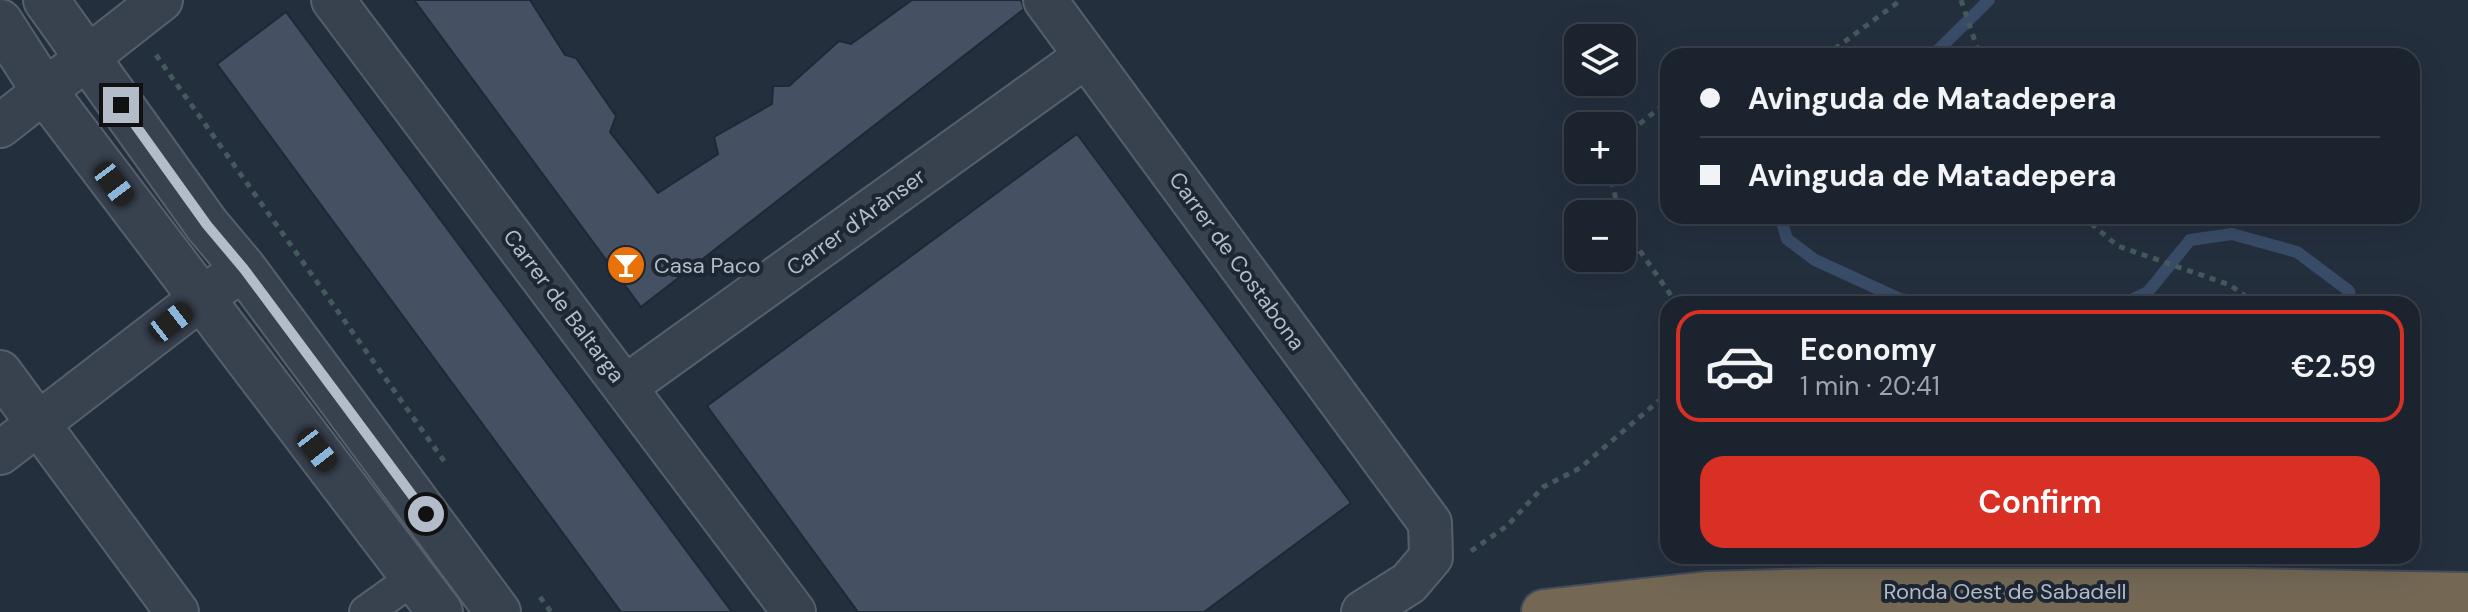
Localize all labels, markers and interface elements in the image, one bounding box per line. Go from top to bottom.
map controls [1564,24,1636,272]
button: layers [1564,24,1636,96]
text: Avinguda de Matadepera [1748,79,2117,118]
route end [103,87,139,123]
button: + [1564,112,1636,184]
text: Avinguda de Matadepera [1748,156,2117,195]
car [90,158,138,210]
street label: Carrer d'Arànser [781,162,931,282]
street label: Carrer de Costabona [1162,166,1312,356]
button: − [1564,200,1636,272]
street label: Carrer de Baltarga [497,223,631,389]
bar icon: Casa Paco [605,244,647,286]
place label: Casa Paco [654,251,760,280]
car [145,298,197,346]
icon: car [1704,330,1776,402]
text: Economy [1800,330,1937,369]
text: €2.59 [2291,347,2376,386]
text: 1 min · 20:41 [1800,369,1940,403]
car [293,424,341,476]
button: Confirm [1700,456,2380,548]
route start [408,496,444,532]
street label: Ronda Oest de Sabadell [1884,577,2126,606]

